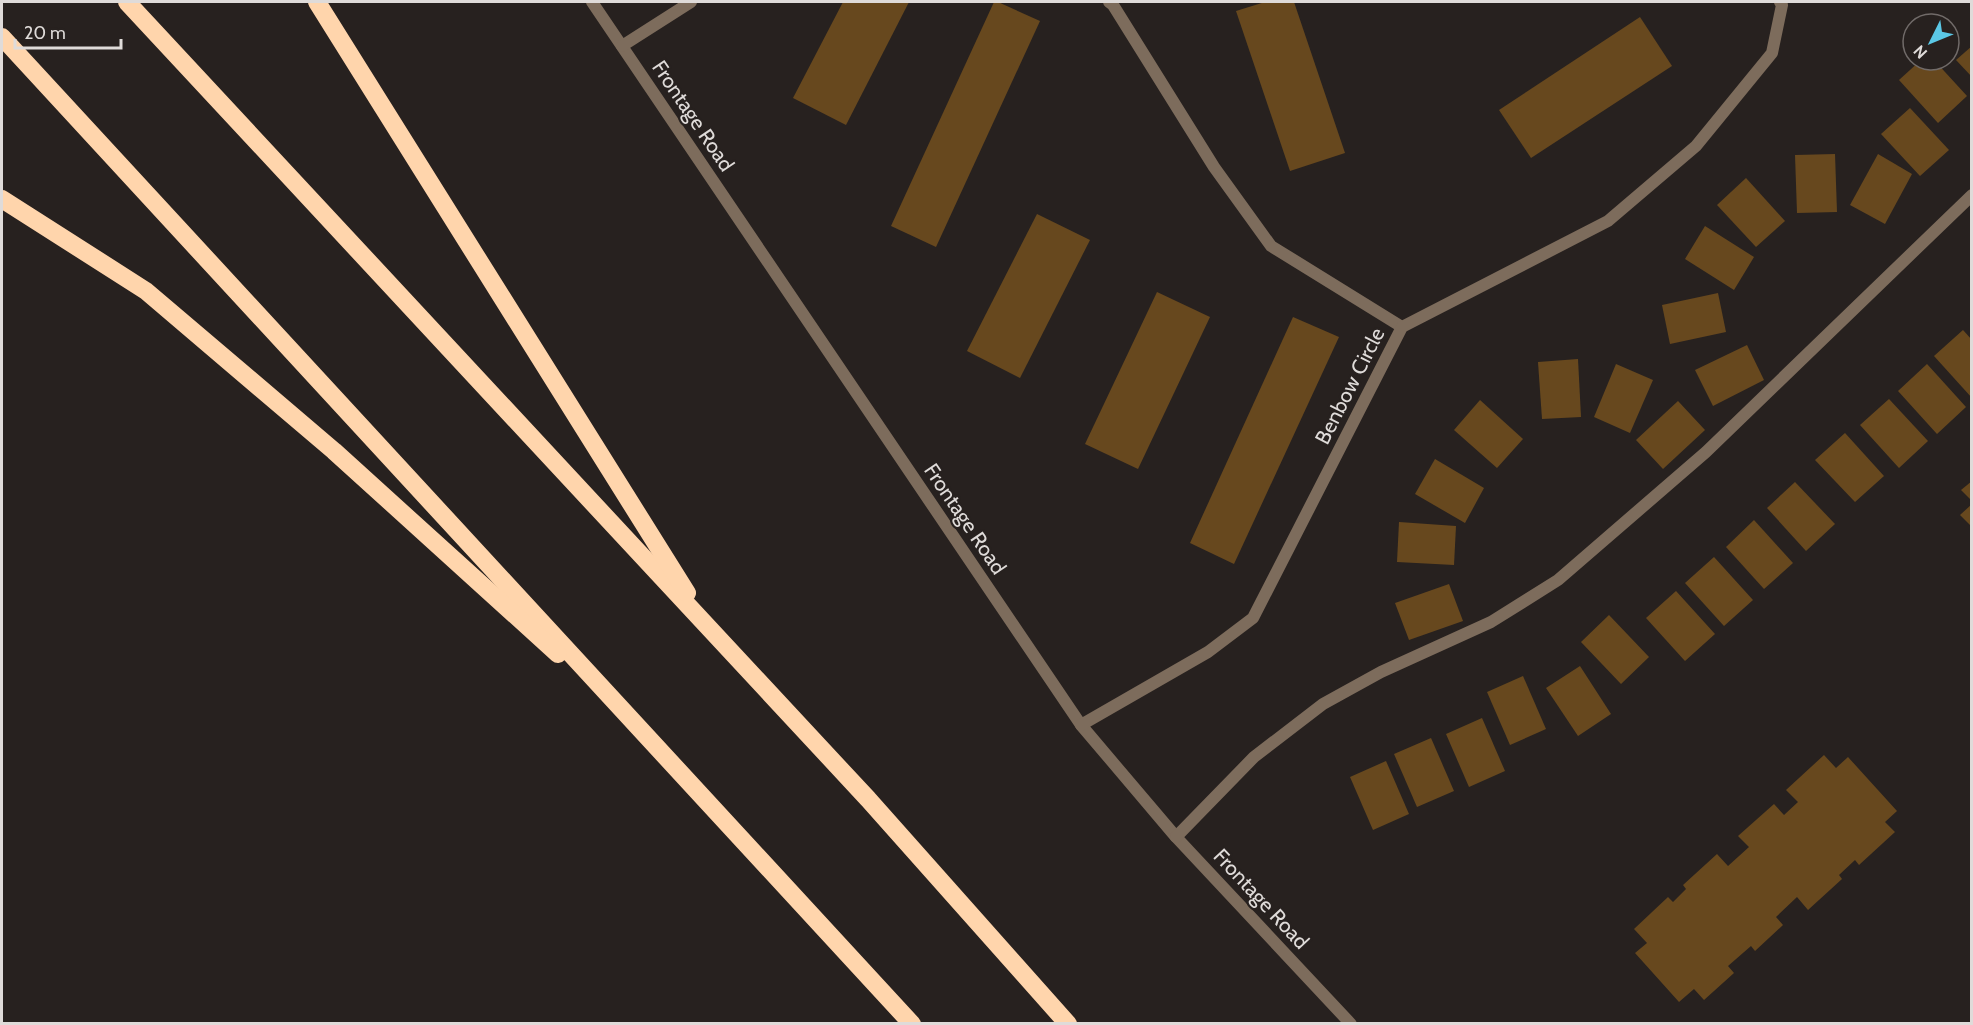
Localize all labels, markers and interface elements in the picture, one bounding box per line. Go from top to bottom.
scale bar [15,12,122,50]
north arrow [1901,12,1961,72]
text: 20 m [24,22,66,44]
text: N [1910,41,1931,63]
street label: Frontage Road [647,56,740,176]
street label: Benbow Circle [1309,323,1390,448]
street label: Frontage Road [919,459,1012,579]
street label: Frontage Road [1209,843,1314,954]

